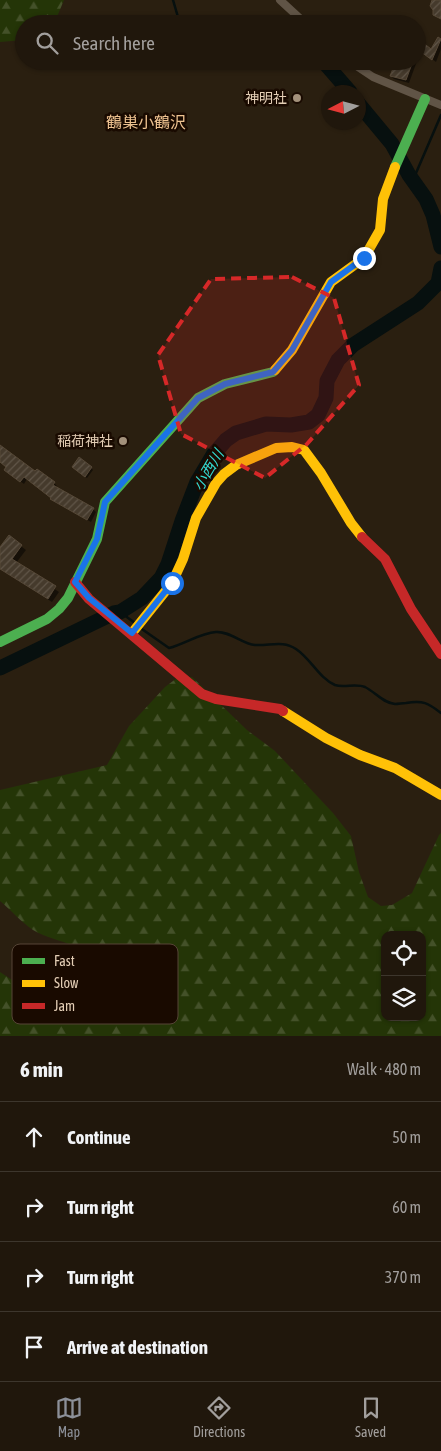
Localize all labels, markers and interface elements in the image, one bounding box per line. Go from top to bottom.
search box [15,15,426,70]
icon: search [33,29,61,57]
text: Search here [73,32,155,54]
north arrow [321,85,366,130]
place label: 神明社 [245,90,287,106]
marker: 神明社 [291,92,303,104]
district label: 鶴巣小鶴沢 [106,113,186,131]
route end [353,247,376,270]
place label: 稲荷神社 [57,433,113,449]
marker: 稲荷神社 [117,435,129,447]
water label: 小西川 [189,445,228,494]
route start [161,572,184,595]
map controls [381,931,426,1021]
button: locate [381,931,426,976]
legend [12,944,178,1024]
text: Fast [54,953,75,969]
text: Slow [54,975,79,991]
button: layers [381,976,426,1021]
text: Jam [54,998,75,1014]
text: 6 min [20,1057,63,1081]
text: Walk · 480 m [347,1060,421,1078]
icon: ahead [20,1123,48,1151]
text: Continue [67,1126,131,1148]
text: 50 m [392,1128,421,1146]
icon: right [20,1193,48,1221]
text: Turn right [67,1196,134,1218]
text: 60 m [392,1198,421,1216]
icon: right [20,1263,48,1291]
text: Turn right [67,1266,134,1288]
text: 370 m [385,1268,421,1286]
icon: arrive [20,1333,48,1361]
text: Arrive at destination [67,1336,208,1358]
tab: Map [55,1394,83,1440]
tab: Directions [193,1394,245,1440]
tab: Saved [355,1394,386,1440]

